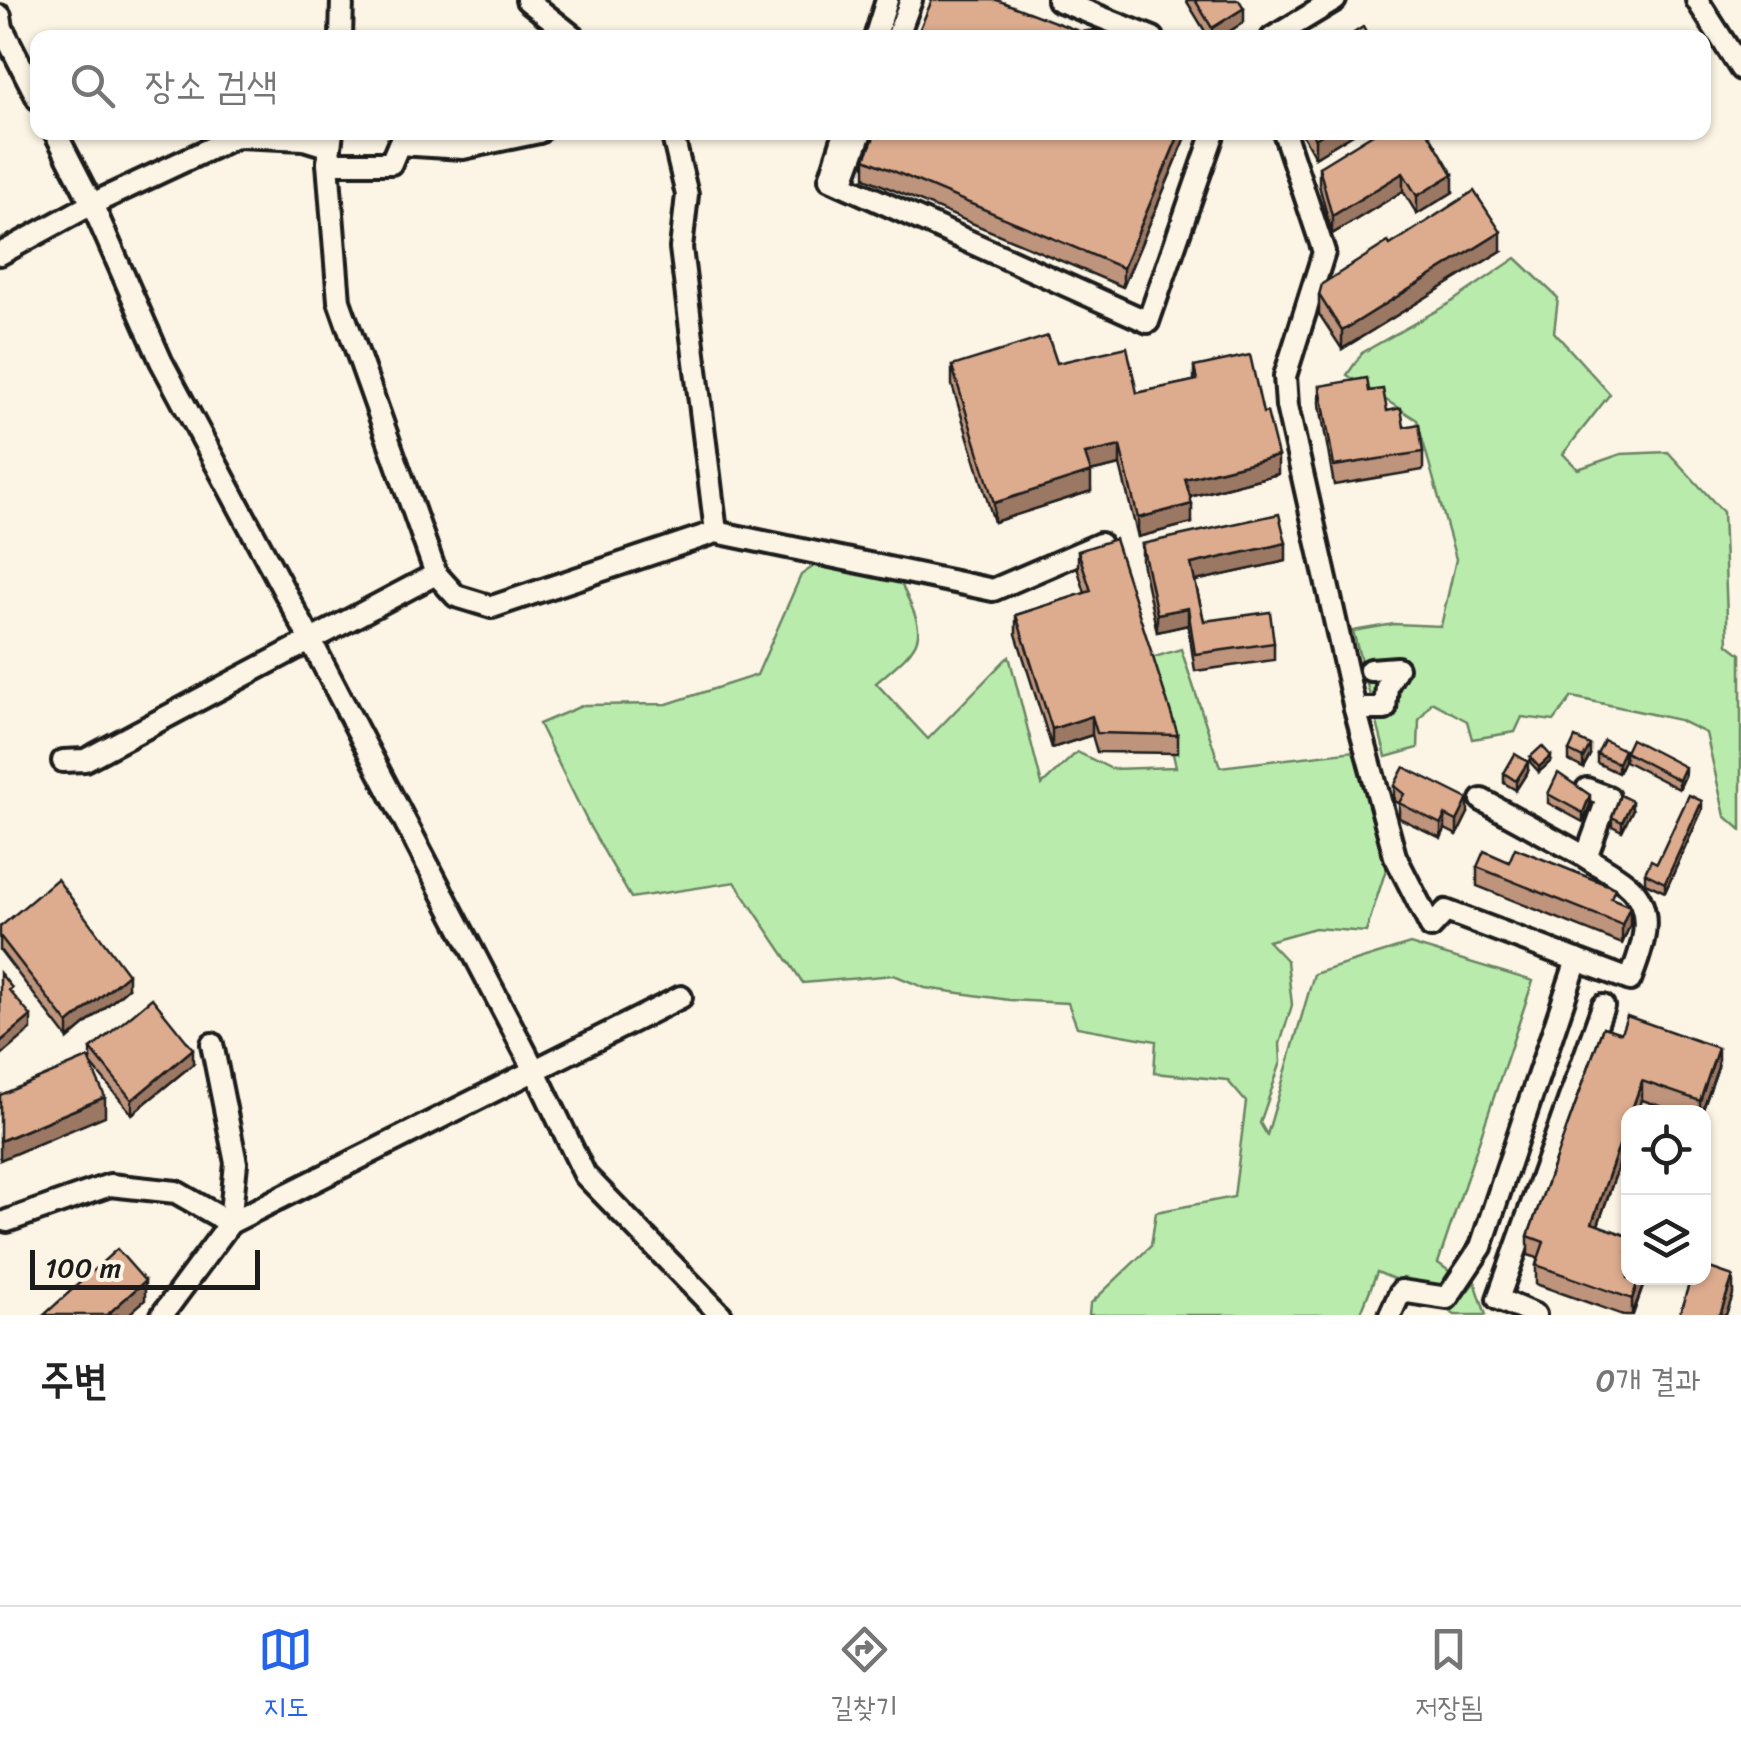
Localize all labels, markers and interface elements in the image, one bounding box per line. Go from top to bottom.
search box [30,30,1711,140]
text: 장소 검색 [145,52,277,119]
icon: search [65,58,120,113]
map controls [1621,1105,1711,1285]
button: locate [1621,1105,1711,1195]
button: layers [1621,1195,1711,1285]
text: 100 m [45,1243,121,1292]
scale bar [30,1245,260,1290]
text: 주변 [40,1343,108,1417]
text: 0개 결과 [1595,1352,1701,1409]
tab: 지도 [258,1622,313,1731]
tab: 길찾기 [830,1622,898,1731]
tab: 저장됨 [1415,1622,1483,1731]

